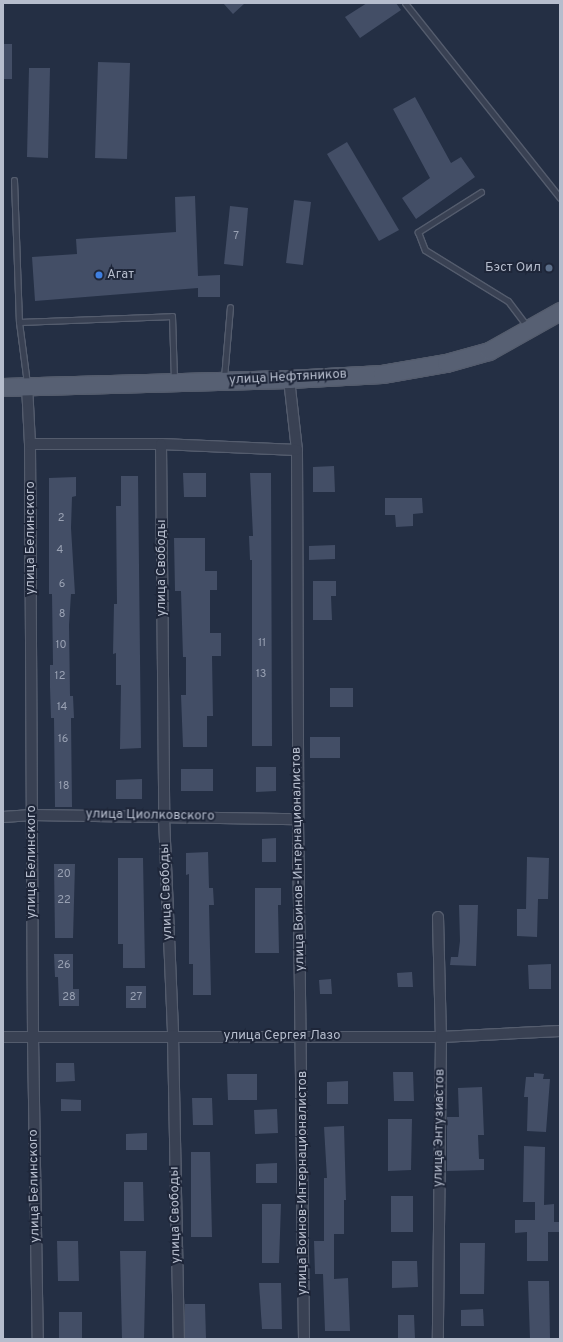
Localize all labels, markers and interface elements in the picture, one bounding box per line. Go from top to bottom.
house number: 7 [233,229,239,243]
place label: Бэст Оил [485,260,541,276]
marker: Бэст Оил [544,263,554,273]
place label: Агат [107,267,134,283]
marker: Агат [94,270,104,280]
street label: улица Нефтяников [229,367,347,389]
street label: улица Белинского [23,481,39,595]
house number: 2 [58,511,64,525]
street label: улица Свободы [154,520,170,616]
house number: 4 [57,543,63,557]
house number: 6 [59,577,65,591]
house number: 8 [59,607,65,621]
house number: 11 [258,636,266,650]
house number: 10 [55,638,67,652]
house number: 13 [256,667,266,681]
house number: 12 [55,669,65,683]
house number: 14 [57,700,67,714]
house number: 16 [58,732,68,746]
street label: улица Воинов-Интернационалистов [289,747,309,971]
house number: 18 [59,779,69,793]
street label: улица Белинского [24,805,40,919]
street label: улица Циолковского [85,807,215,825]
street label: улица Свободы [158,843,176,941]
house number: 20 [57,867,71,881]
house number: 22 [57,893,71,907]
house number: 26 [57,958,71,972]
house number: 28 [62,990,76,1004]
house number: 27 [130,990,142,1004]
street label: улица Сергея Лазо [223,1028,341,1044]
street label: улица Энтузиастов [431,1069,449,1187]
street label: улица Воинов-Интернационалистов [295,1071,311,1295]
street label: улица Белинского [26,1129,44,1243]
street label: улица Свободы [167,1166,185,1264]

